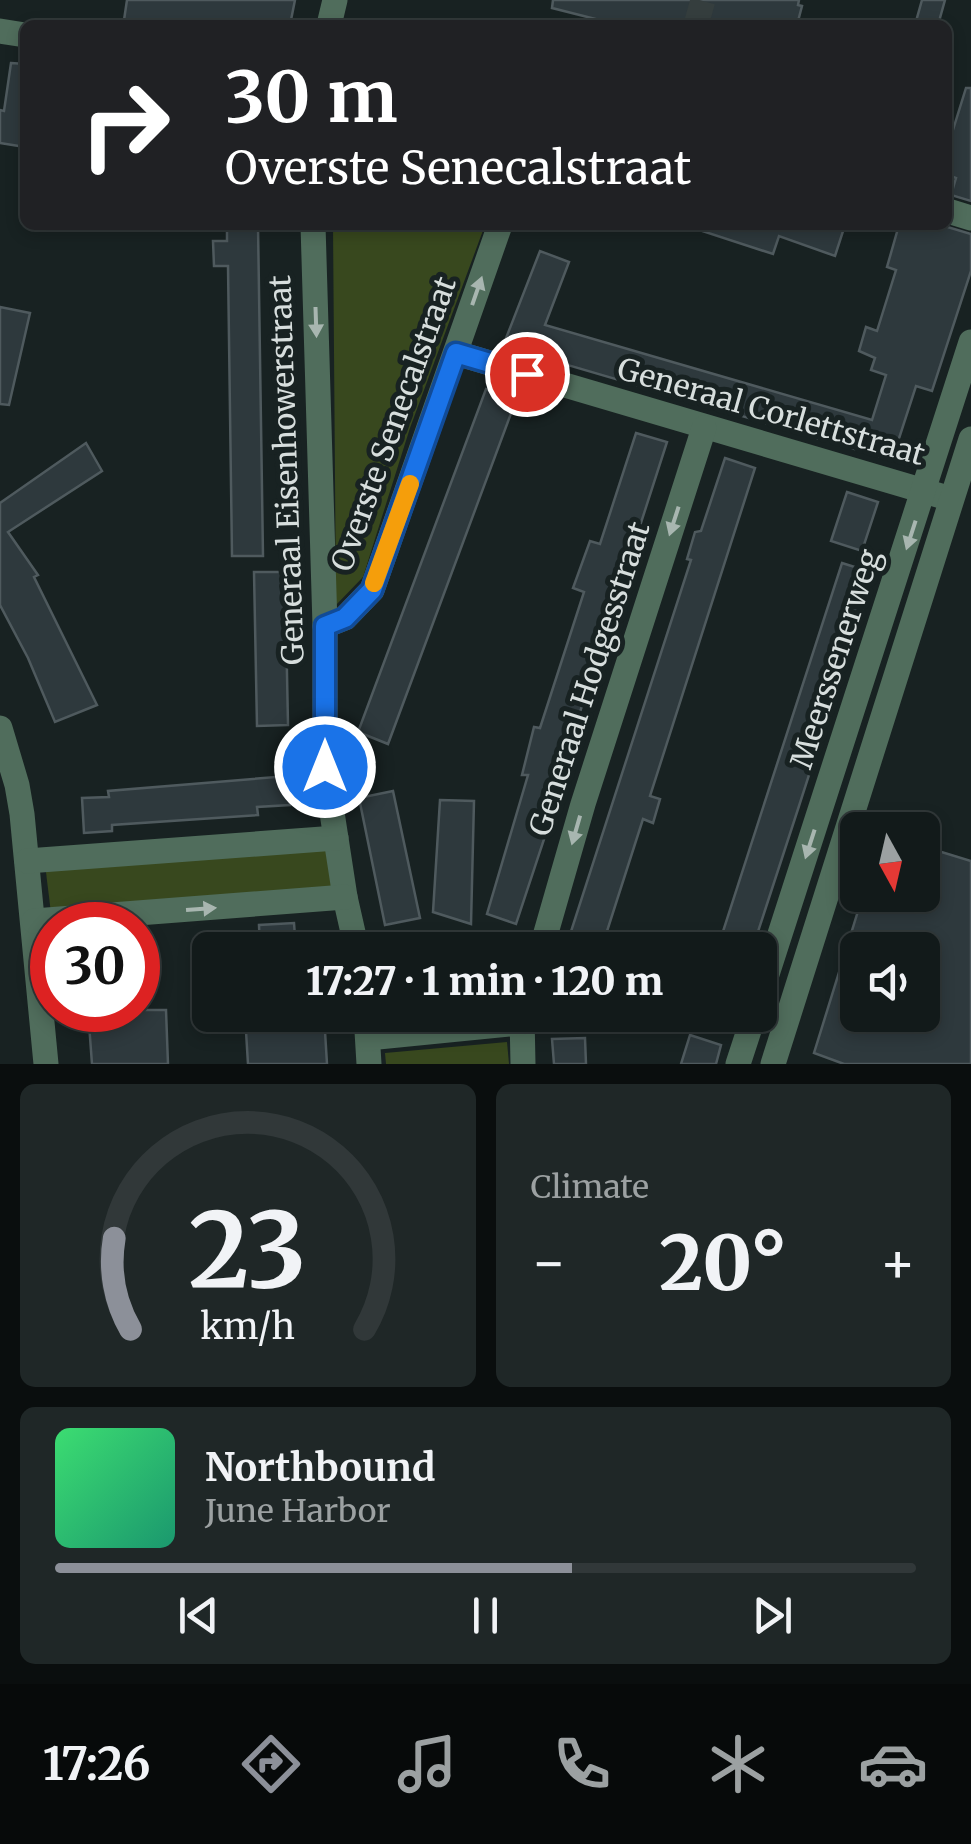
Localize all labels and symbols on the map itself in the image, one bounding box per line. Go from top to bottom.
street label: Overste Senecalstraat [322,271,464,576]
street label: Generaal Eisenhowerstraat [260,274,312,665]
one-way arrow [471,275,486,305]
one-way arrow [308,307,324,339]
pin [485,332,570,417]
street label: Generaal Corlettstraat [613,349,929,473]
one-way arrow [666,506,681,536]
street label: Generaal Hodgesstraat [520,517,658,840]
one-way arrow [902,521,917,551]
street label: Meerssenerweg [782,544,888,773]
position arrow [273,715,377,819]
north arrow [840,812,940,912]
one-way arrow [568,816,583,846]
one-way arrow [801,830,816,860]
one-way arrow [185,900,217,916]
speed limit sign: 30 [30,902,160,1032]

